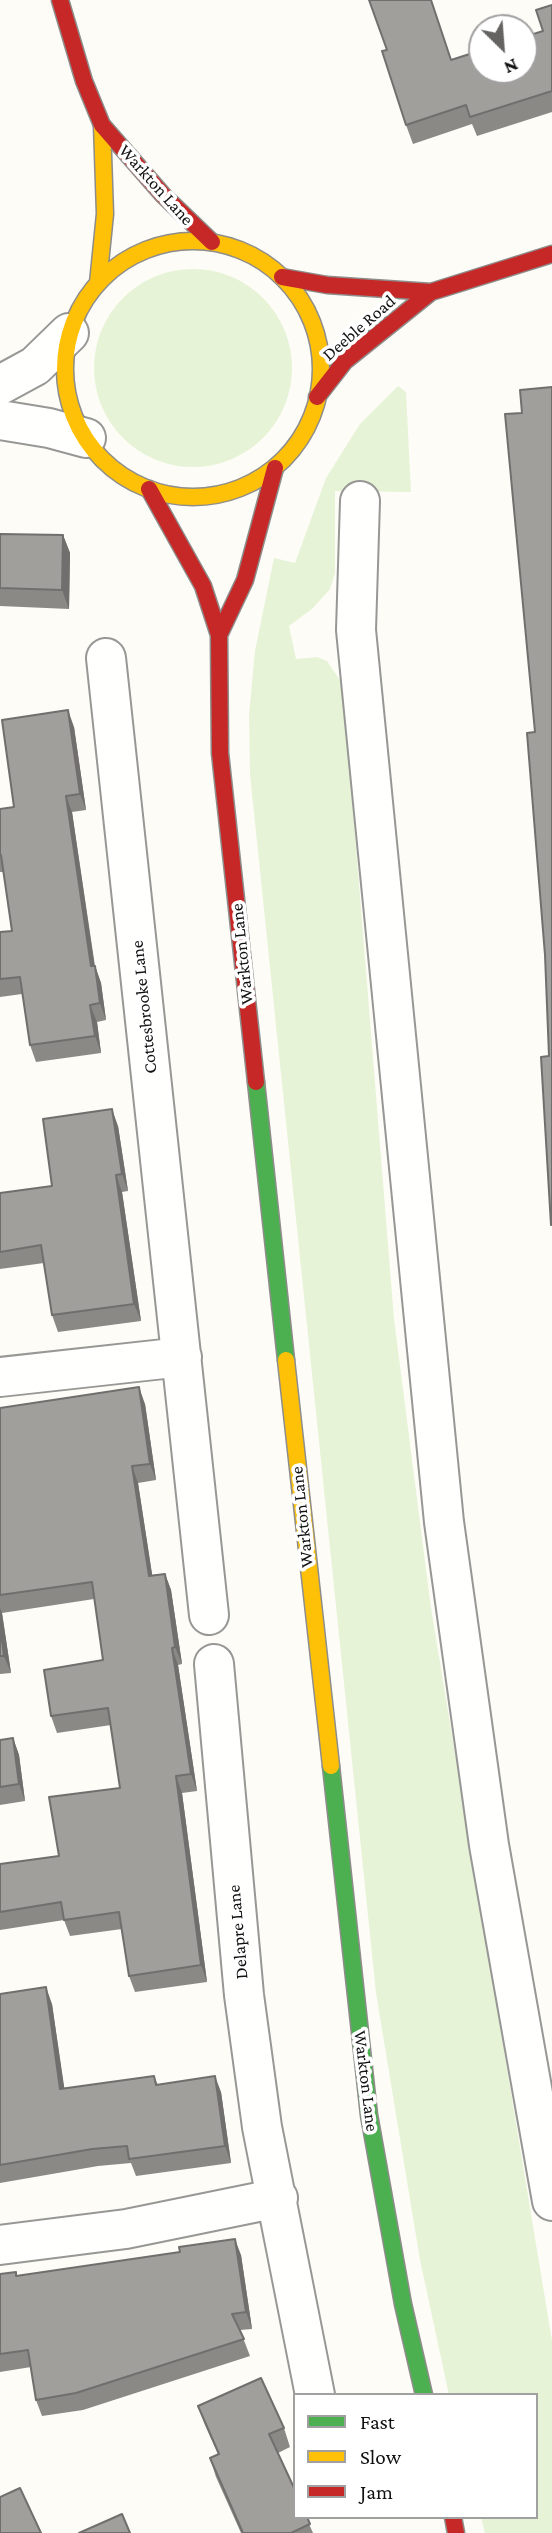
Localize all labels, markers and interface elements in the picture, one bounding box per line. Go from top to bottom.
north arrow [468,14,538,84]
text: N [501,54,522,79]
street label: Warkton Lane [114,140,198,230]
street label: Deeble Road [318,290,400,366]
street label: Warkton Lane [226,902,258,1006]
street label: Cottesbrooke Lane [126,939,162,1075]
street label: Warkton Lane [286,1465,318,1569]
street label: Delapre Lane [223,1884,253,1980]
street label: Warkton Lane [349,2029,383,2133]
legend [293,2393,538,2519]
text: Fast [360,2410,395,2434]
text: Slow [360,2445,401,2469]
text: Jam [360,2480,393,2504]

